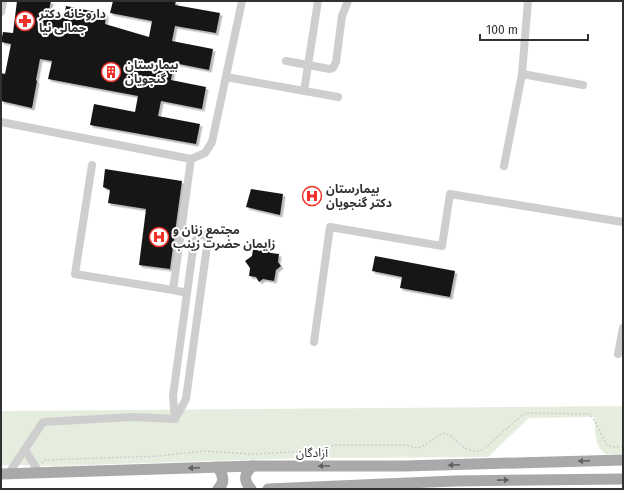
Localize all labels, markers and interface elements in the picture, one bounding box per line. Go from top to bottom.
place label: داروخانه دکتر جمالی نیا [38,7,106,35]
pharmacy icon: داروخانه دکتر جمالی نیا [14,10,36,32]
scale bar [480,16,588,42]
text: 100 m [486,23,518,37]
place label: بیمارستان گنجویان [125,58,179,86]
building icon: بیمارستان گنجویان [100,61,122,83]
place label: بیمارستان دکتر گنجویان [326,182,392,210]
hospital icon: بیمارستان دکتر گنجویان [301,185,323,207]
place label: مجتمع زنان و زایمان حضرت زینب [173,223,276,251]
hospital icon: مجتمع زنان و زایمان حضرت زینب [148,226,170,248]
street label: آزادگان [296,446,329,460]
one-way arrow [577,458,590,464]
one-way arrow [448,461,460,468]
one-way arrow [317,463,330,469]
one-way arrow [188,464,200,471]
one-way arrow [497,477,510,483]

